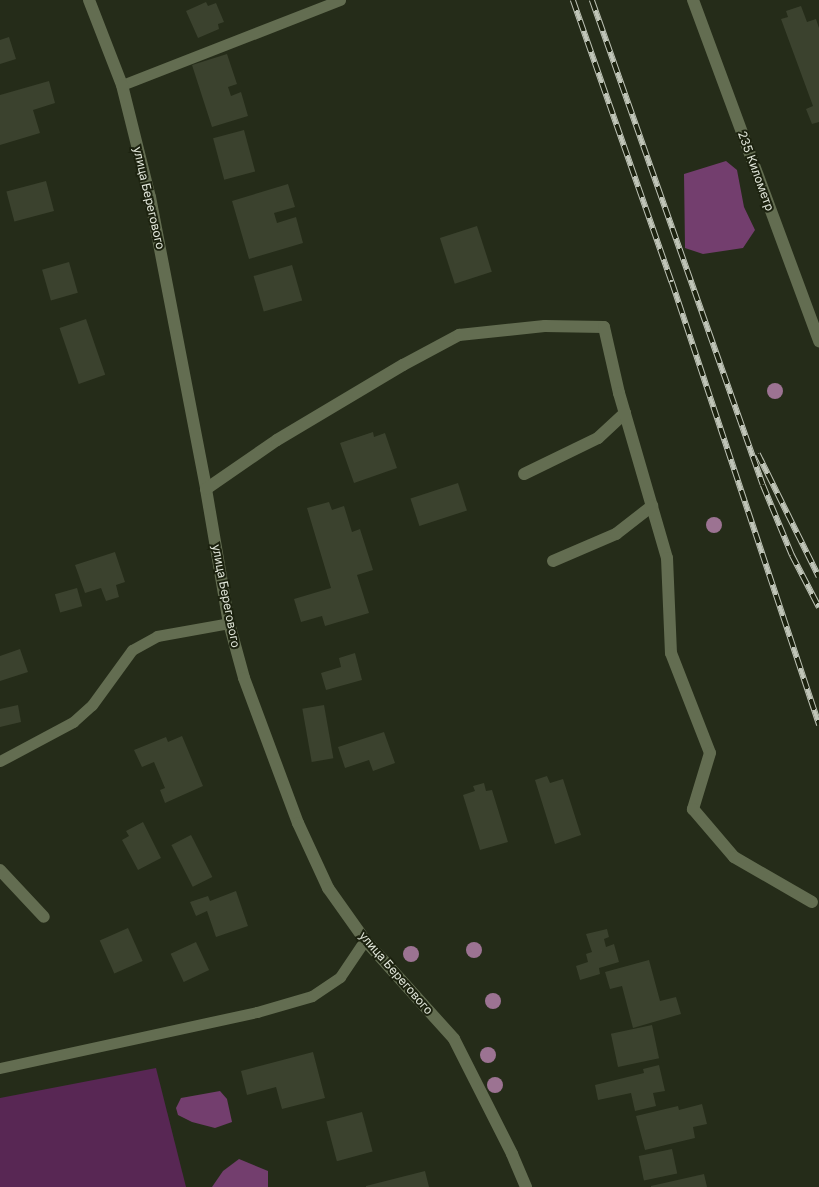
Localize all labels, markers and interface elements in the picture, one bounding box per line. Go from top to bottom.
street label: 235 Километр [735,129,777,213]
street label: улица Берегового [130,145,168,251]
street label: улица Берегового [209,543,243,649]
street label: улица Берегового [356,929,436,1017]

